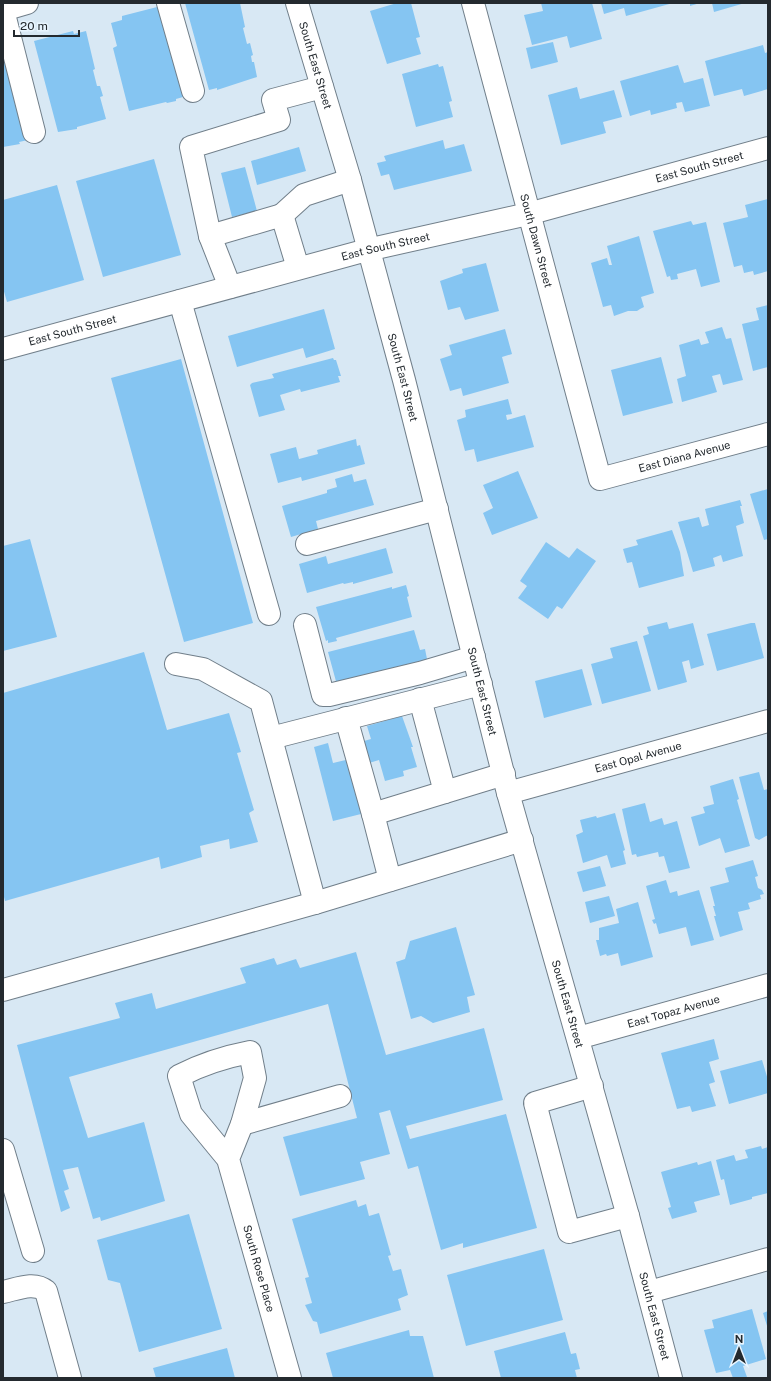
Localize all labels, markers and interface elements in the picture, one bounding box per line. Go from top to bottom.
scale bar [14,12,79,38]
text: 20 m [20,19,48,33]
street label: South East Street [297,20,334,110]
street label: East South Street [654,149,745,185]
street label: South Dawn Street [518,192,555,289]
street label: East South Street [340,230,431,263]
street label: East South Street [27,312,118,348]
street label: South East Street [386,332,420,423]
street label: East Diana Avenue [637,438,732,474]
street label: South East Street [466,646,499,737]
street label: East Opal Avenue [593,739,683,775]
street label: South East Street [550,959,586,1049]
street label: East Topaz Avenue [626,993,721,1030]
street label: South Rose Place [241,1224,277,1313]
street label: South East Street [637,1271,672,1361]
north arrow [719,1329,759,1369]
text: N [735,1333,743,1345]

